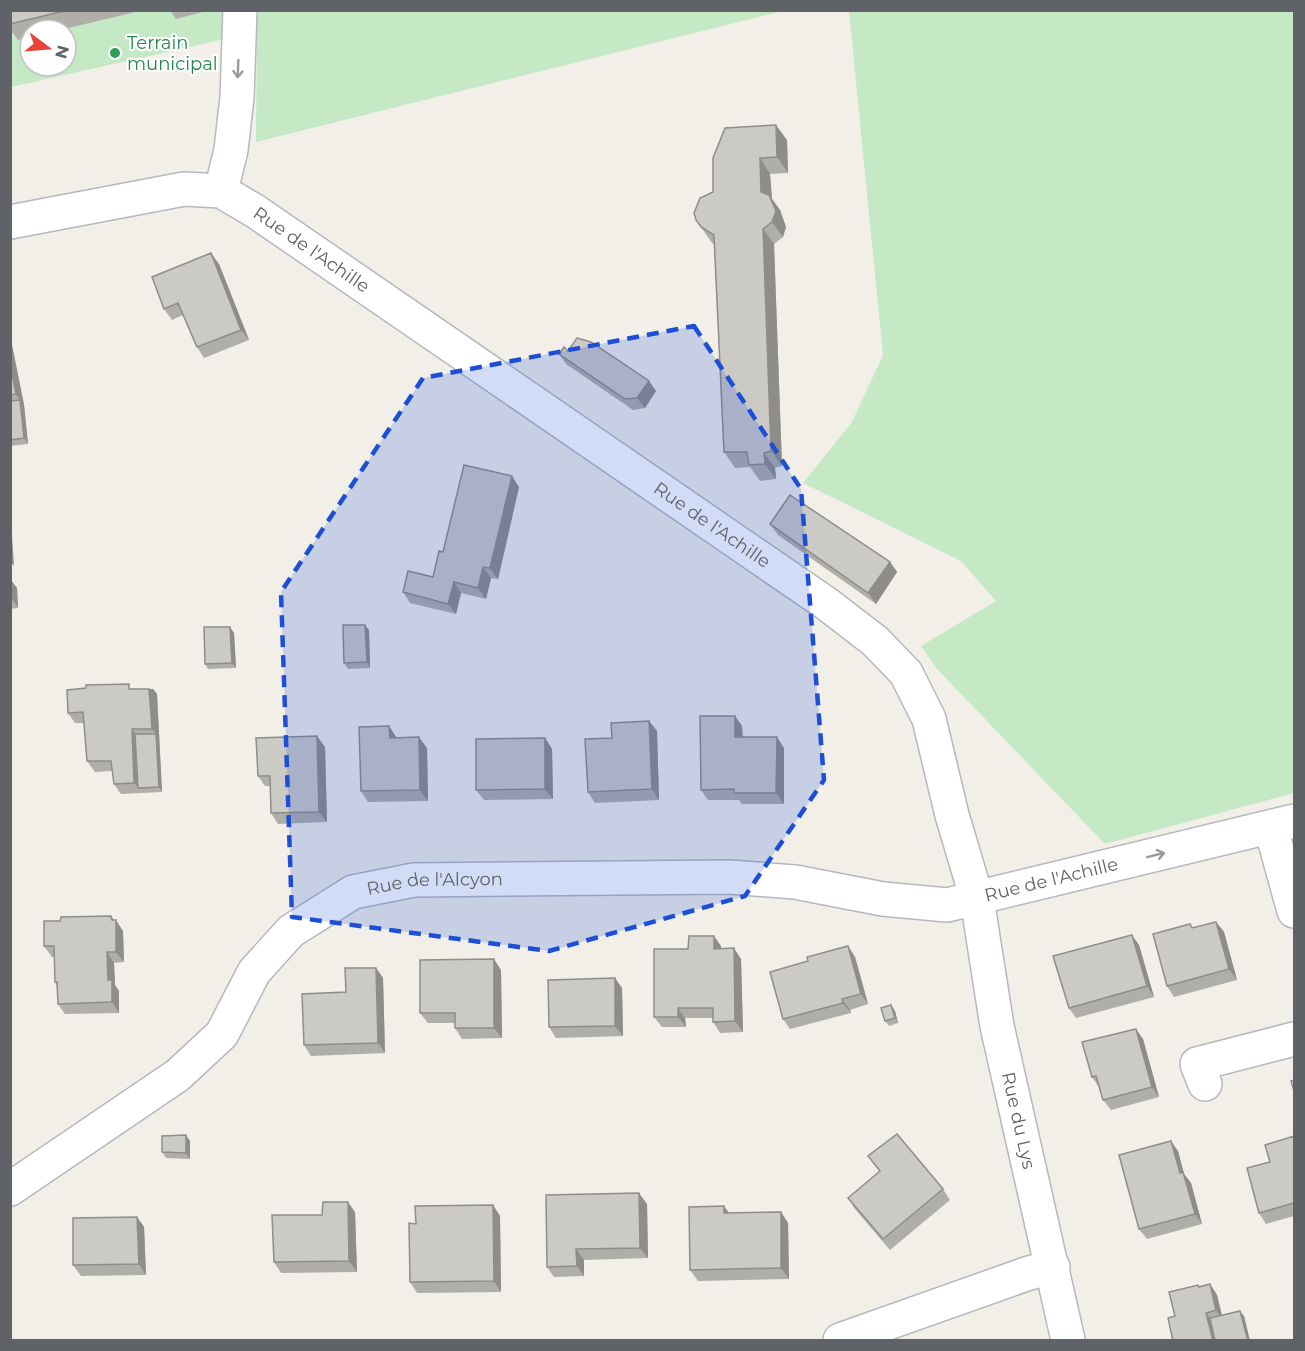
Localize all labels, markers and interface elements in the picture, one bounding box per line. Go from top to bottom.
north arrow [18,18,78,78]
place label: Terrain municipal [127,32,218,75]
text: N [51,43,73,61]
marker: Terrain municipal [108,46,122,60]
one-way arrow [232,58,244,78]
street label: Rue de l'Achille [249,202,374,298]
street label: Rue de l'Achille [649,477,775,573]
one-way arrow [1146,849,1165,861]
street label: Rue de l'Achille [982,853,1120,907]
street label: Rue de l'Alcyon [365,868,503,900]
street label: Rue du Lys [997,1070,1040,1171]

